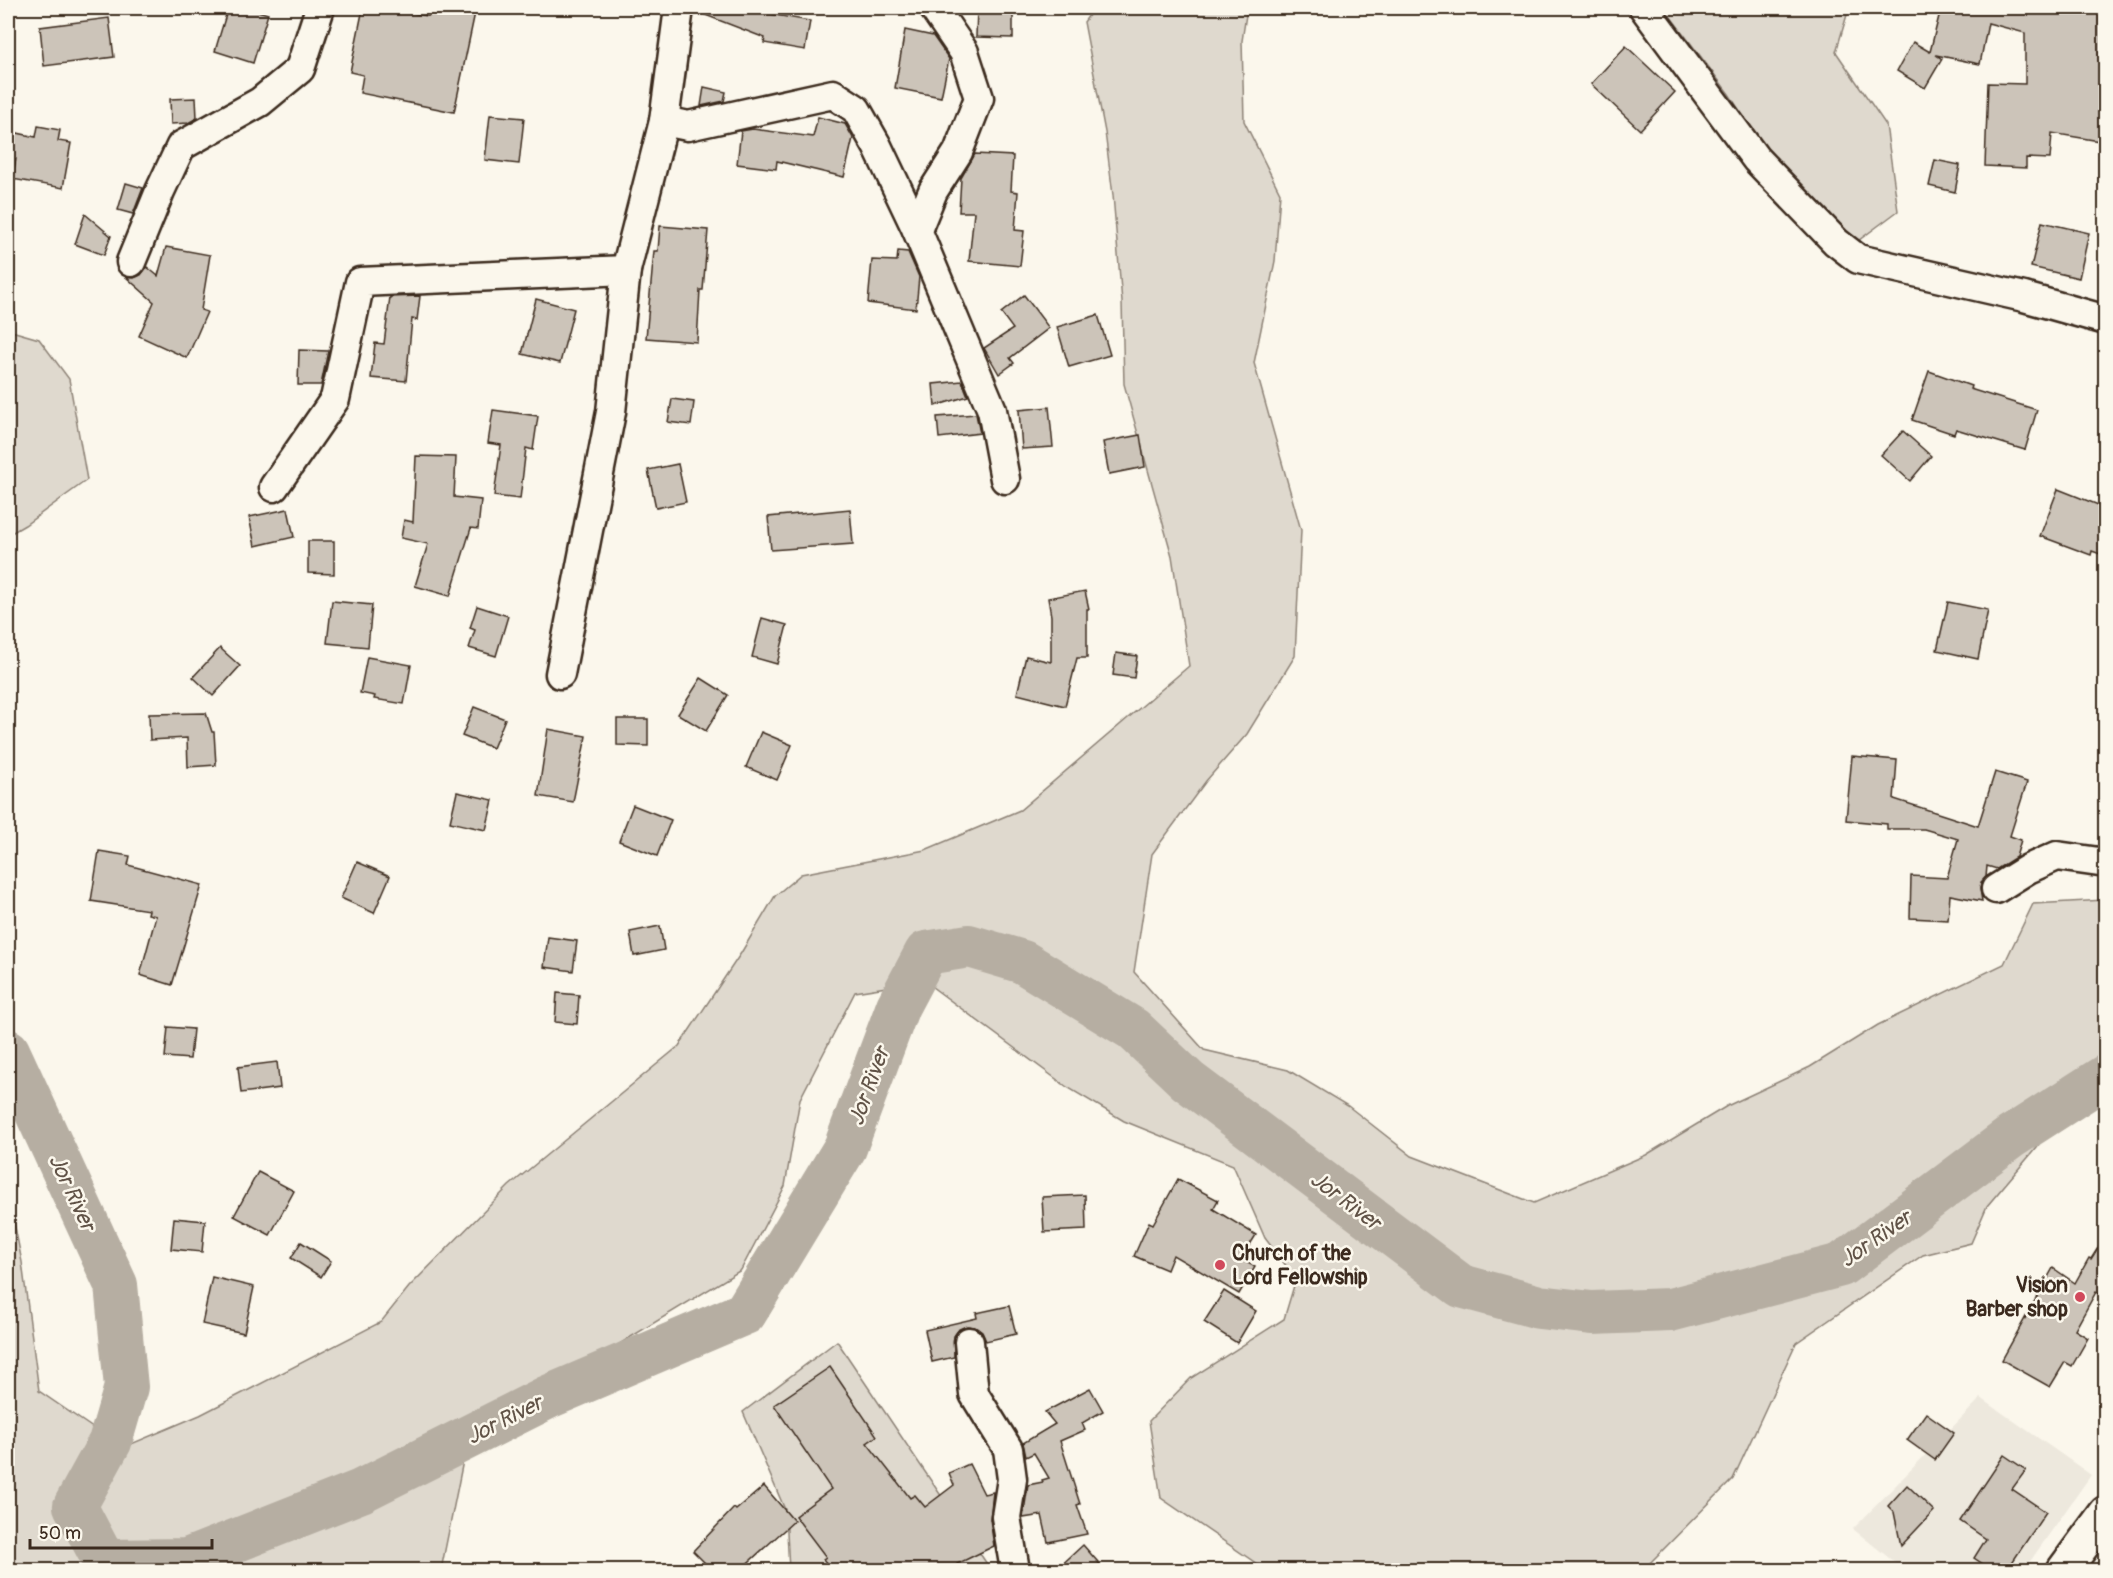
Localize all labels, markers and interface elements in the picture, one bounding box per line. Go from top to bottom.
water label: Jor River [842,1041,897,1129]
water label: Jor River [42,1150,103,1238]
water label: Jor River [1305,1165,1389,1238]
water label: Jor River [1834,1202,1919,1273]
place label: Church of the Lord Fellowship [1232,1240,1368,1291]
marker: Church of the Lord Fellowship [1213,1258,1227,1272]
place label: Vision Barber shop [1965,1272,2068,1323]
marker: Vision Barber shop [2073,1290,2087,1304]
water label: Jor River [462,1388,550,1451]
scale bar [30,1512,212,1550]
text: 50 m [39,1522,81,1545]

